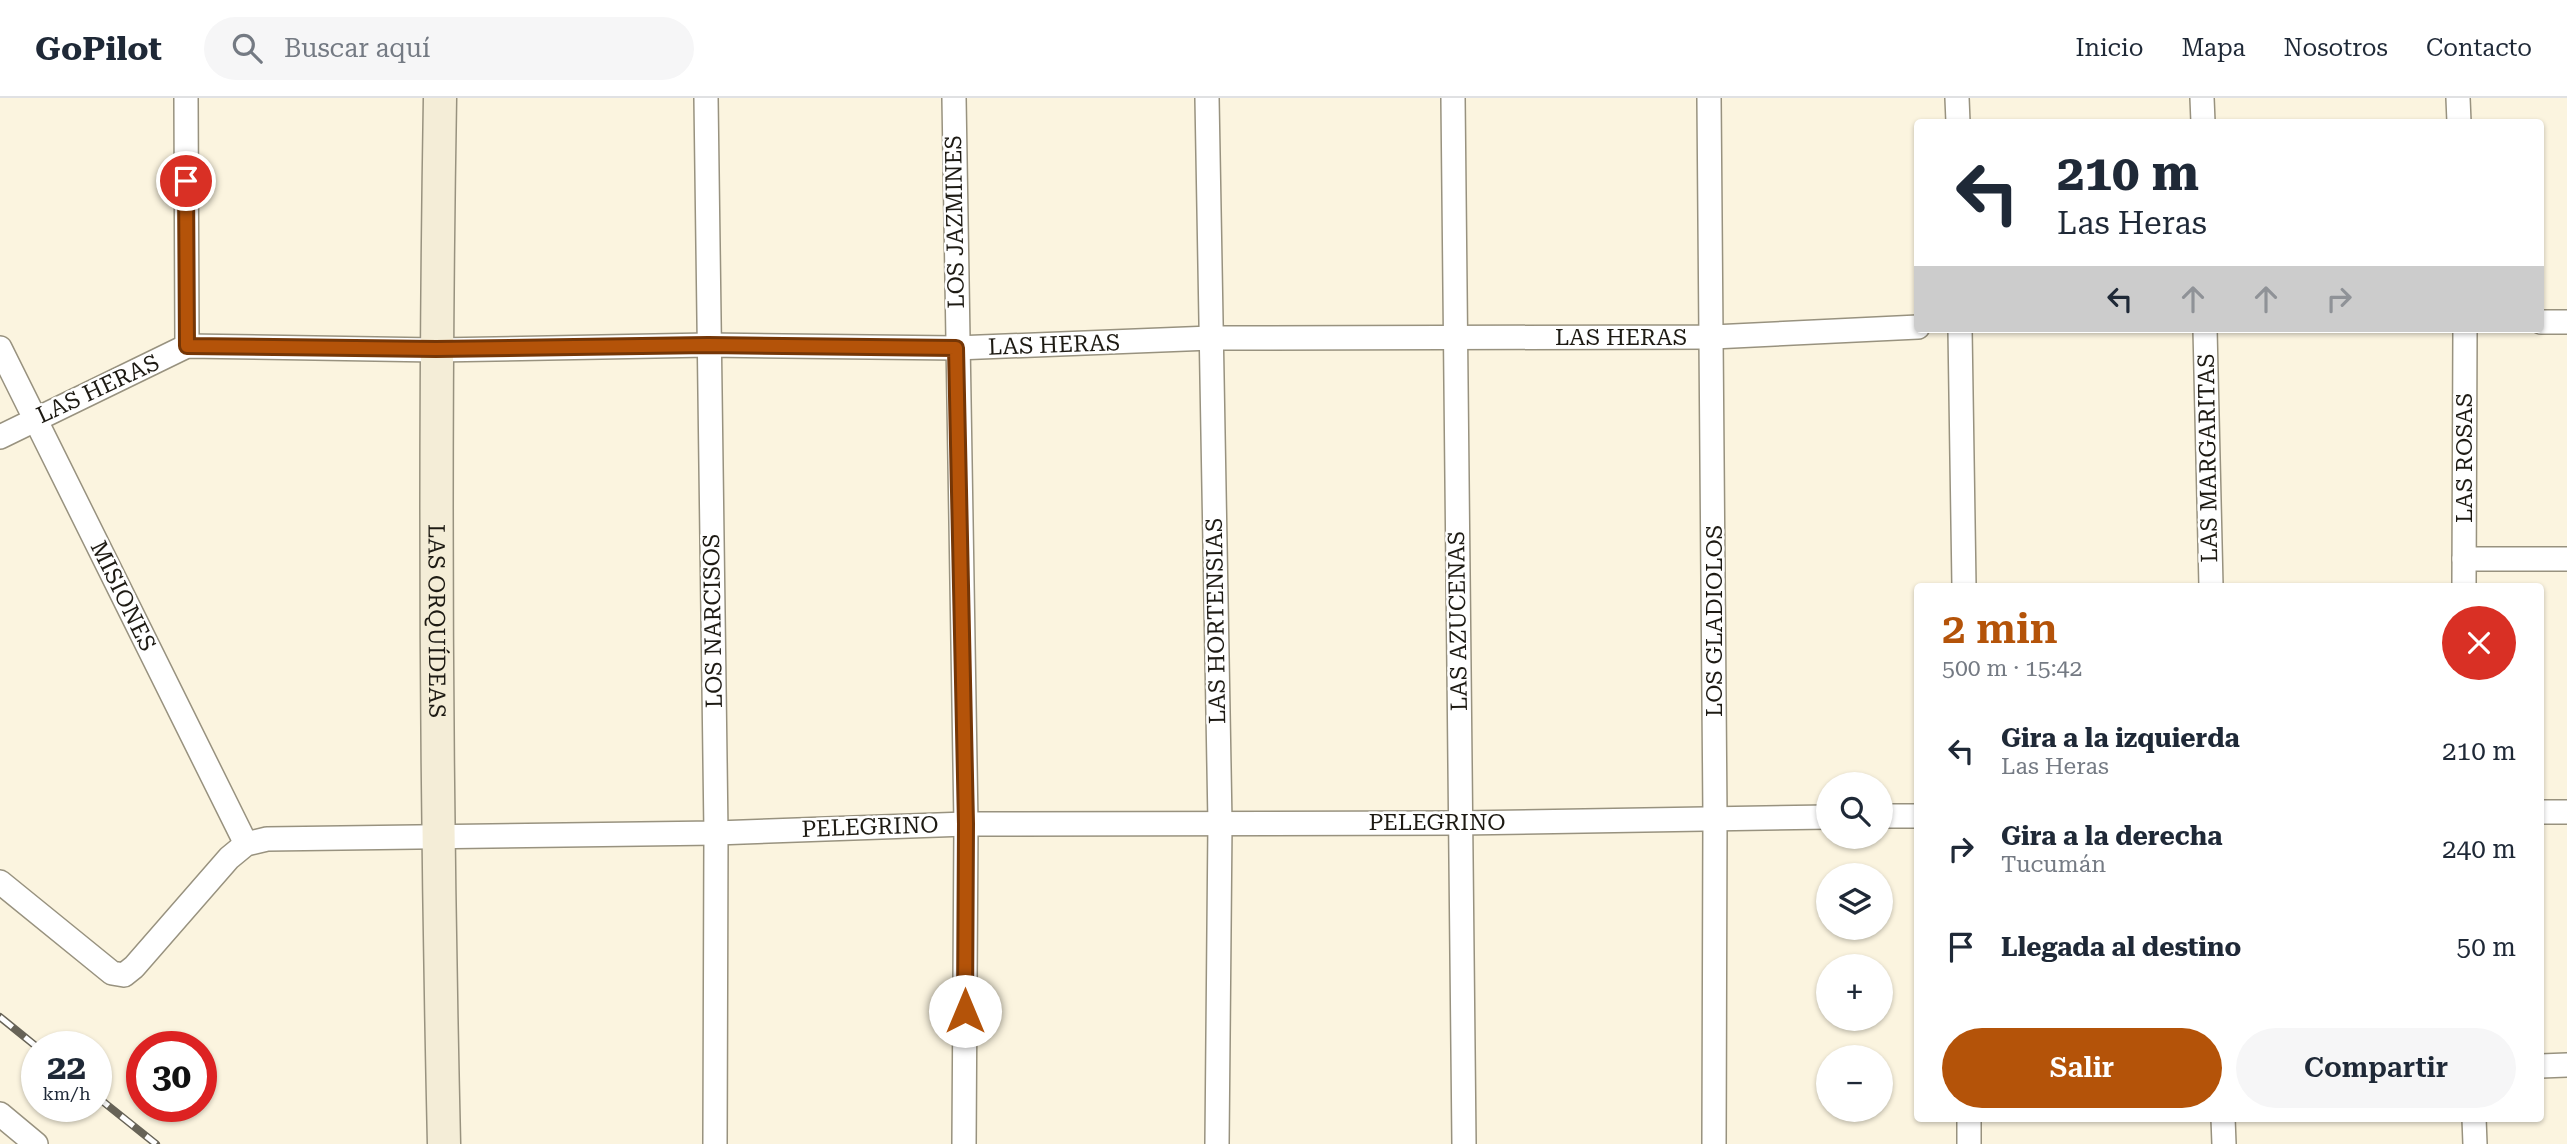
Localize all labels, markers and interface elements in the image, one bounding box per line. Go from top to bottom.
search box [204,17,694,80]
text: GoPilot [35,29,162,68]
icon: search [228,29,266,67]
text: Buscar aquí [284,33,430,63]
text: Inicio [2075,34,2143,62]
text: Mapa [2181,34,2246,62]
text: Nosotros [2284,34,2388,62]
text: Contacto [2426,34,2532,62]
street label: LOS JAZMINES [940,135,970,309]
text: 210 m [2057,145,2199,202]
icon: left [1942,147,2033,238]
pin [156,151,216,211]
icon: arrive [167,162,205,200]
text: Las Heras [2057,204,2207,242]
icon: left [2101,280,2139,318]
icon: ahead [2174,280,2212,318]
icon: ahead [2247,280,2285,318]
icon: right [2320,280,2358,318]
street label: LAS HERAS [1555,324,1687,351]
street label: LAS HERAS [988,329,1120,361]
street label: LAS HERAS [32,349,164,429]
street label: LAS MARGARITAS [2193,353,2223,563]
street label: LAS ROSAS [2451,393,2478,523]
street label: LAS HORTENSIAS [1201,518,1231,724]
street label: LAS ORQUÍDEAS [423,524,451,718]
street label: LOS GLADIOLOS [1701,525,1728,717]
street label: LAS AZUCENAS [1443,531,1473,711]
street label: LOS NARCISOS [698,534,728,708]
street label: MISIONES [85,536,161,656]
text: 2 min [1942,604,2058,653]
button: close [2442,606,2516,680]
text: 500 m · 15:42 [1942,655,2082,682]
text: Gira a la izquierda [2001,723,2240,753]
icon: left [1942,732,1980,770]
text: 210 m [2442,736,2516,766]
text: Las Heras [2001,753,2109,780]
map controls [1816,772,1893,1122]
button: search [1816,772,1893,849]
street label: PELEGRINO [1368,809,1506,836]
street label: PELEGRINO [801,811,939,843]
text: Gira a la derecha [2001,821,2222,851]
icon: right [1942,830,1980,868]
text: 240 m [2442,834,2516,864]
text: Tucumán [2001,851,2106,878]
button: layers [1816,863,1893,940]
icon: arrive [1942,928,1980,966]
text: Llegada al destino [2001,932,2241,962]
text: 50 m [2457,932,2516,962]
button: + [1816,954,1893,1031]
position arrow [928,974,1002,1048]
button: Salir [1942,1028,2222,1108]
button: Compartir [2236,1028,2516,1108]
speed limit sign: 30 [126,1031,217,1122]
button: − [1816,1045,1893,1122]
text: 22 [47,1047,86,1088]
text: km/h [42,1083,91,1104]

